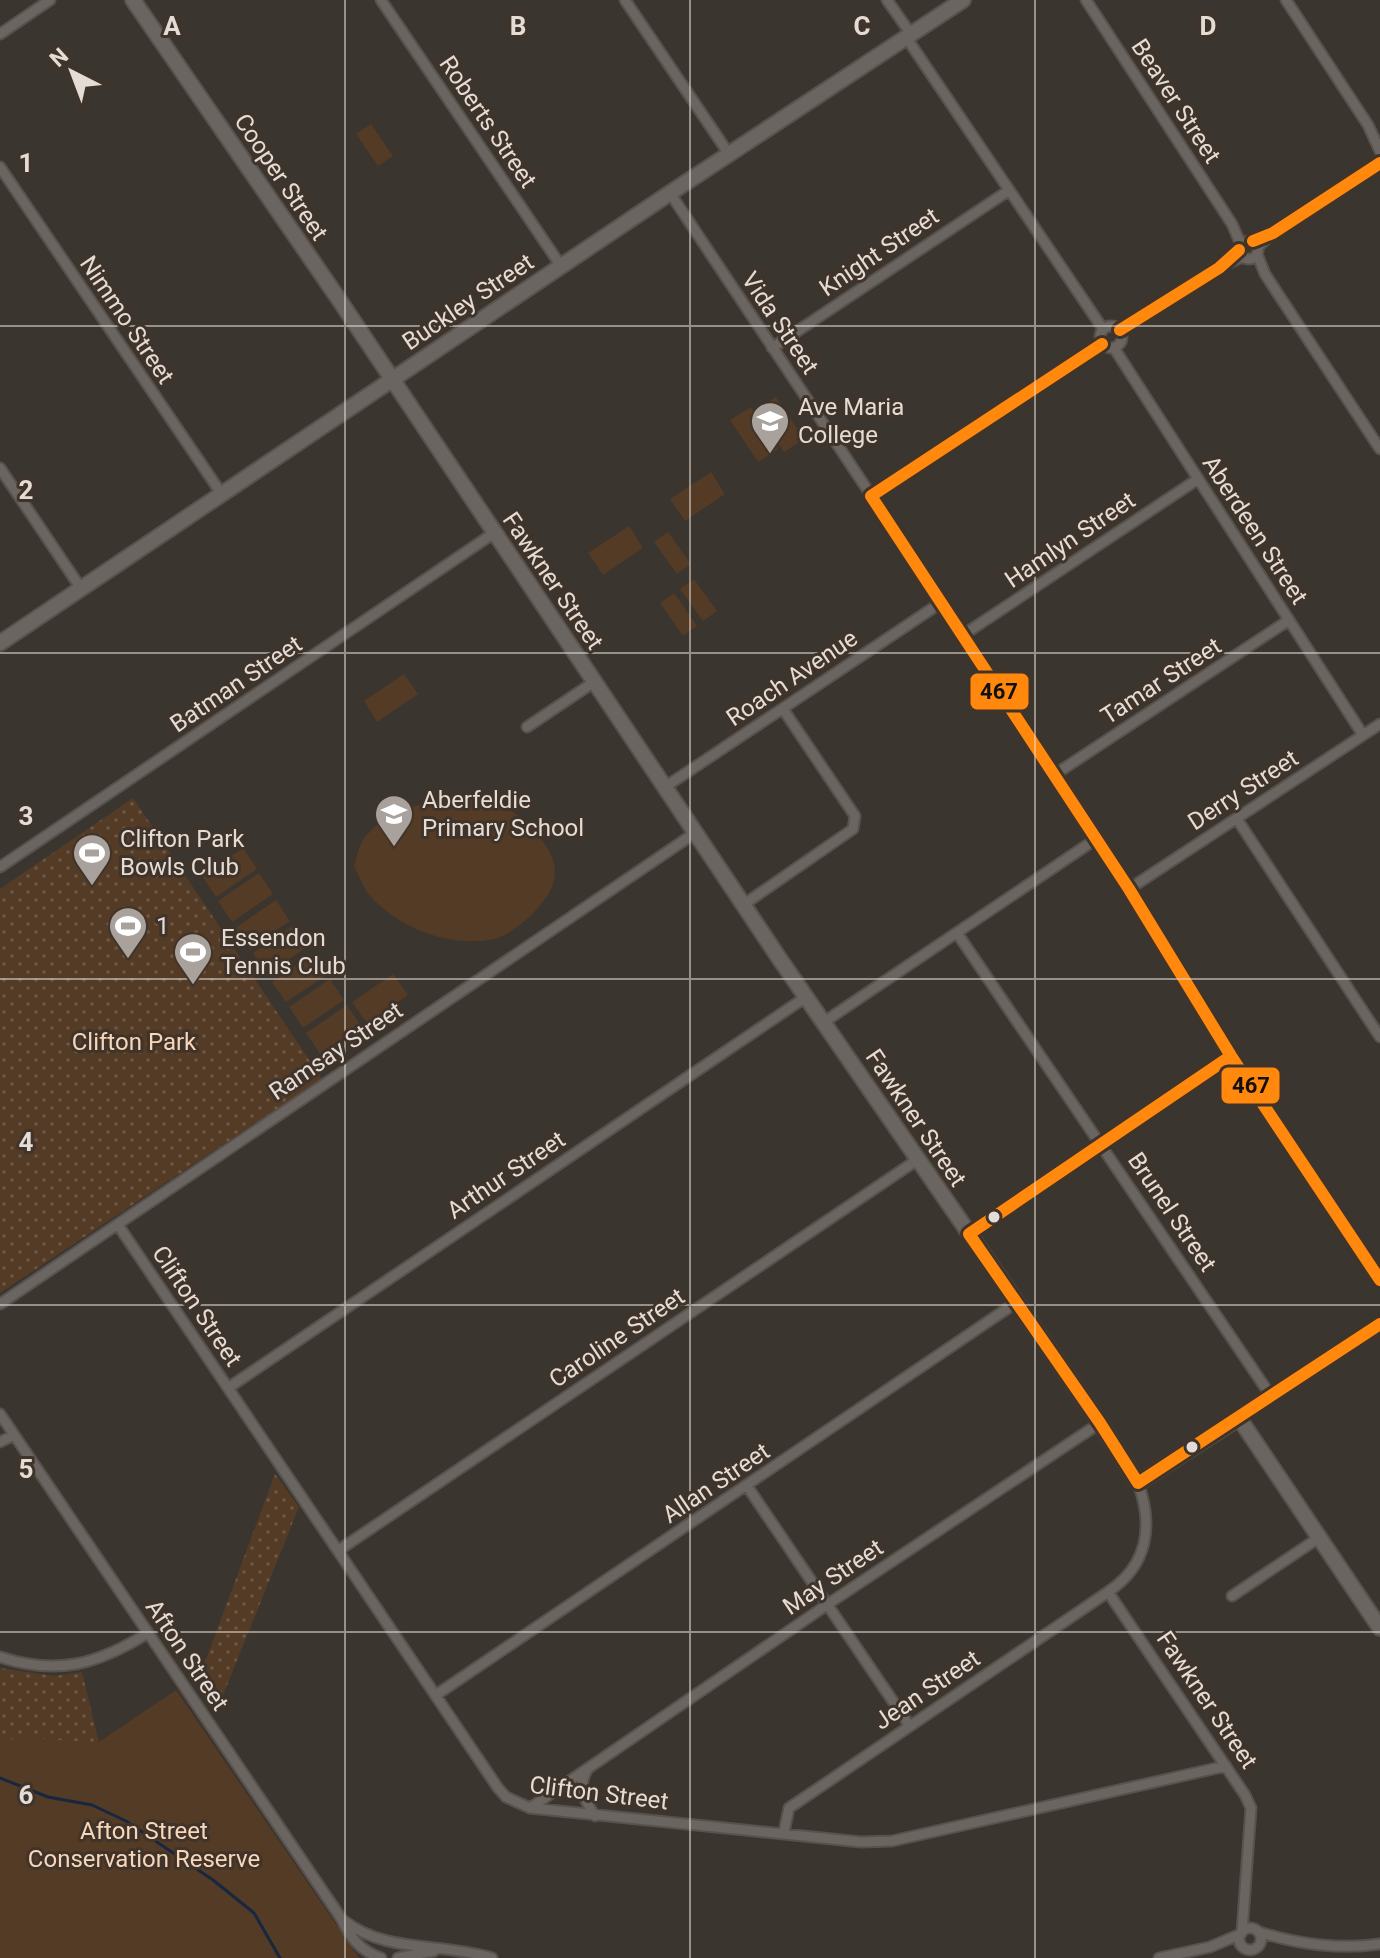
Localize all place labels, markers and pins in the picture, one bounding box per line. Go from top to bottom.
place label: Ave Maria College [798,393,904,449]
school or university icon: Ave Maria College [749,400,791,455]
place label: Aberfeldie Primary School [422,786,584,842]
school or university icon: Aberfeldie Primary School [373,793,415,848]
place label: Clifton Park Bowls Club [120,825,245,881]
sports icon: Clifton Park Bowls Club [71,832,113,887]
sports icon: 1 [107,905,149,960]
place label: 1 [156,912,170,940]
place label: Essendon Tennis Club [221,924,346,980]
sports icon: Essendon Tennis Club [172,931,214,986]
unlabelled marker [986,1209,1002,1225]
unlabelled marker [1184,1439,1200,1455]

